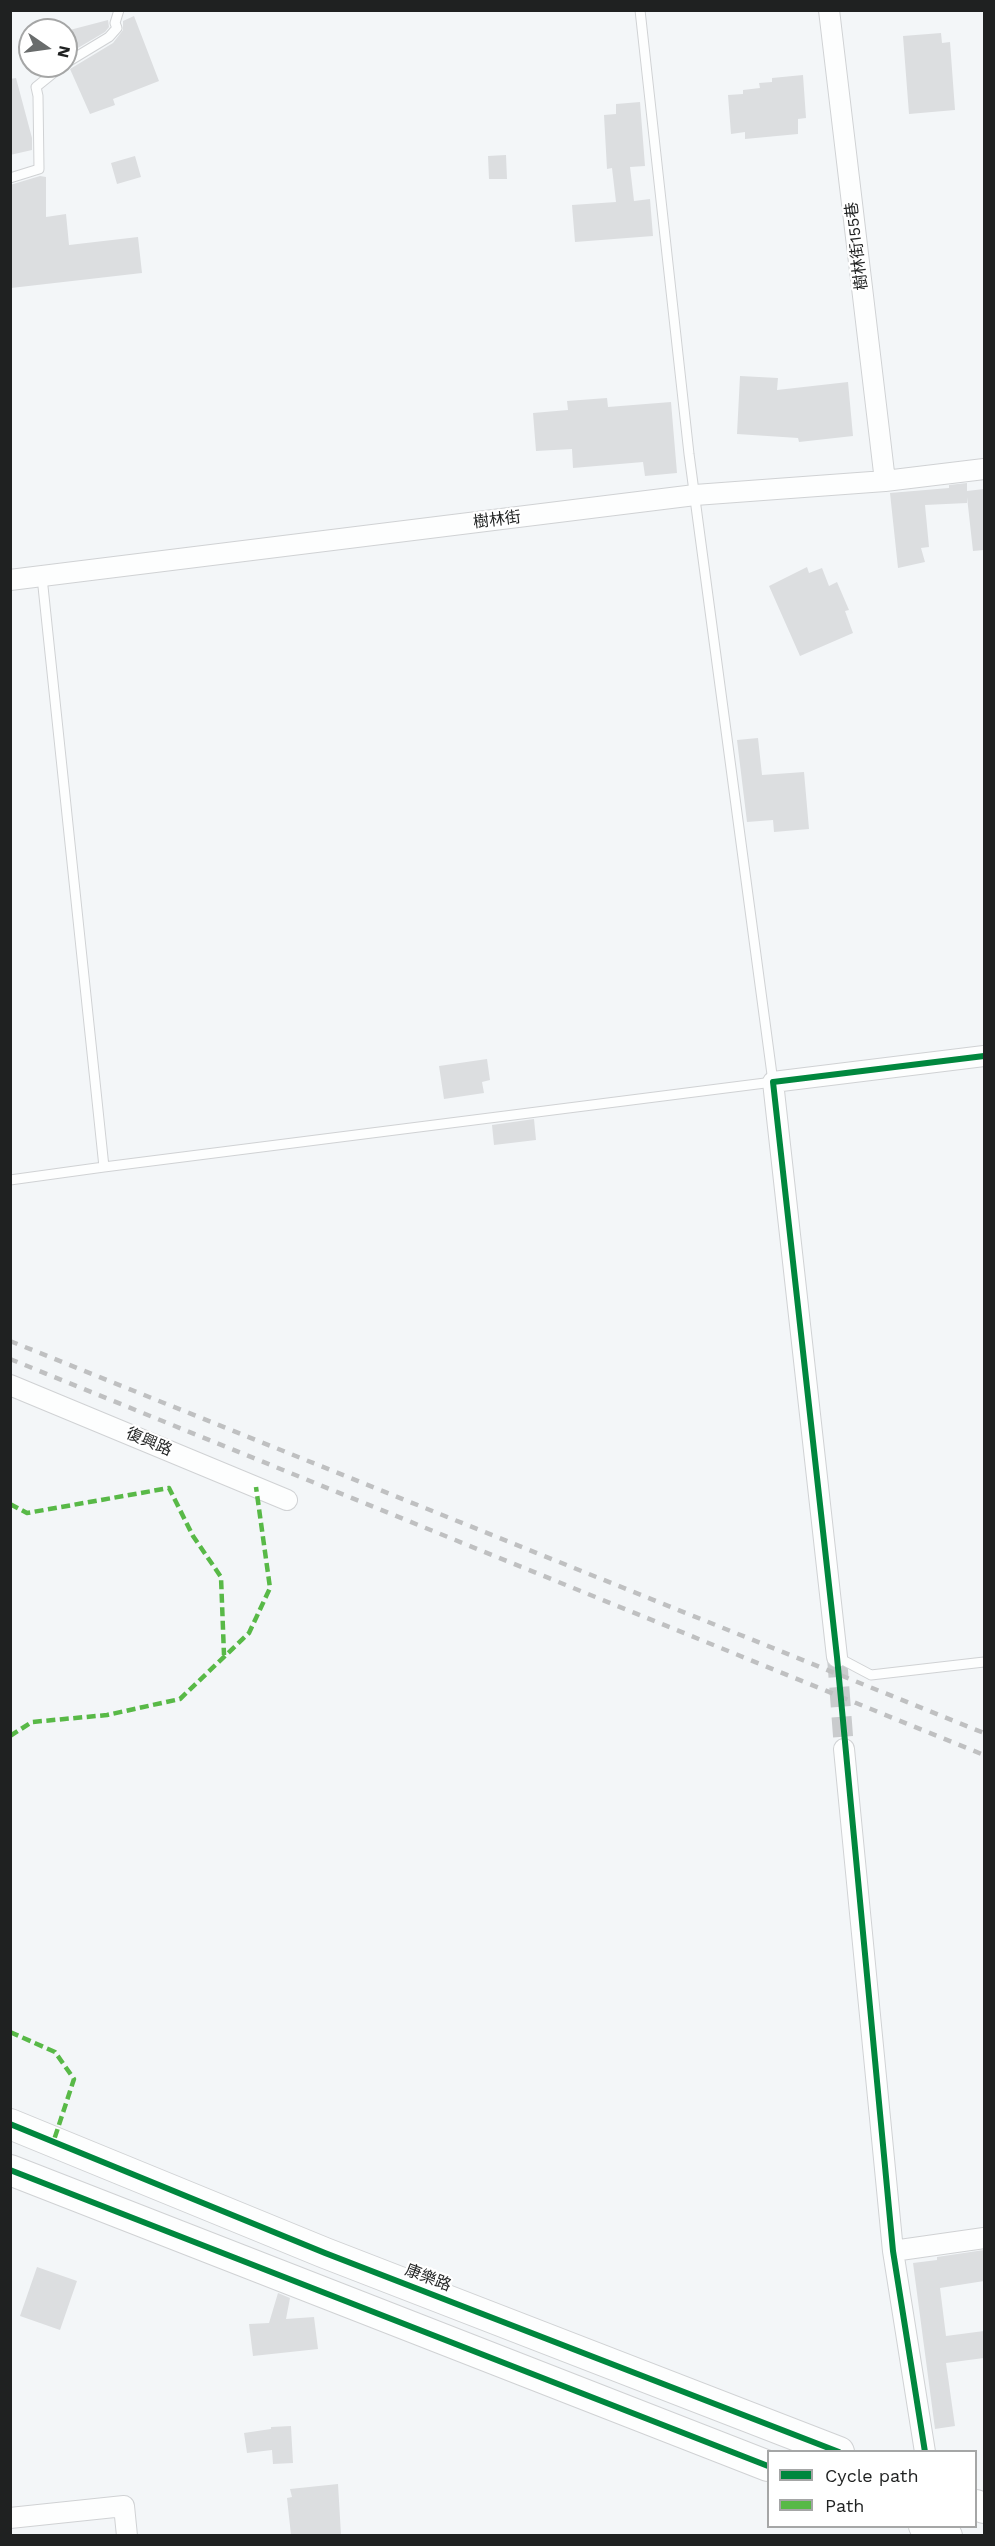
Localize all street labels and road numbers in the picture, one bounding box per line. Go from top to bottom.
street label: 樹林街155巷 [842,201,872,291]
street label: 樹林街 [472,508,522,532]
street label: 復興路 [123,1424,175,1460]
street label: 康樂路 [402,2260,454,2296]

